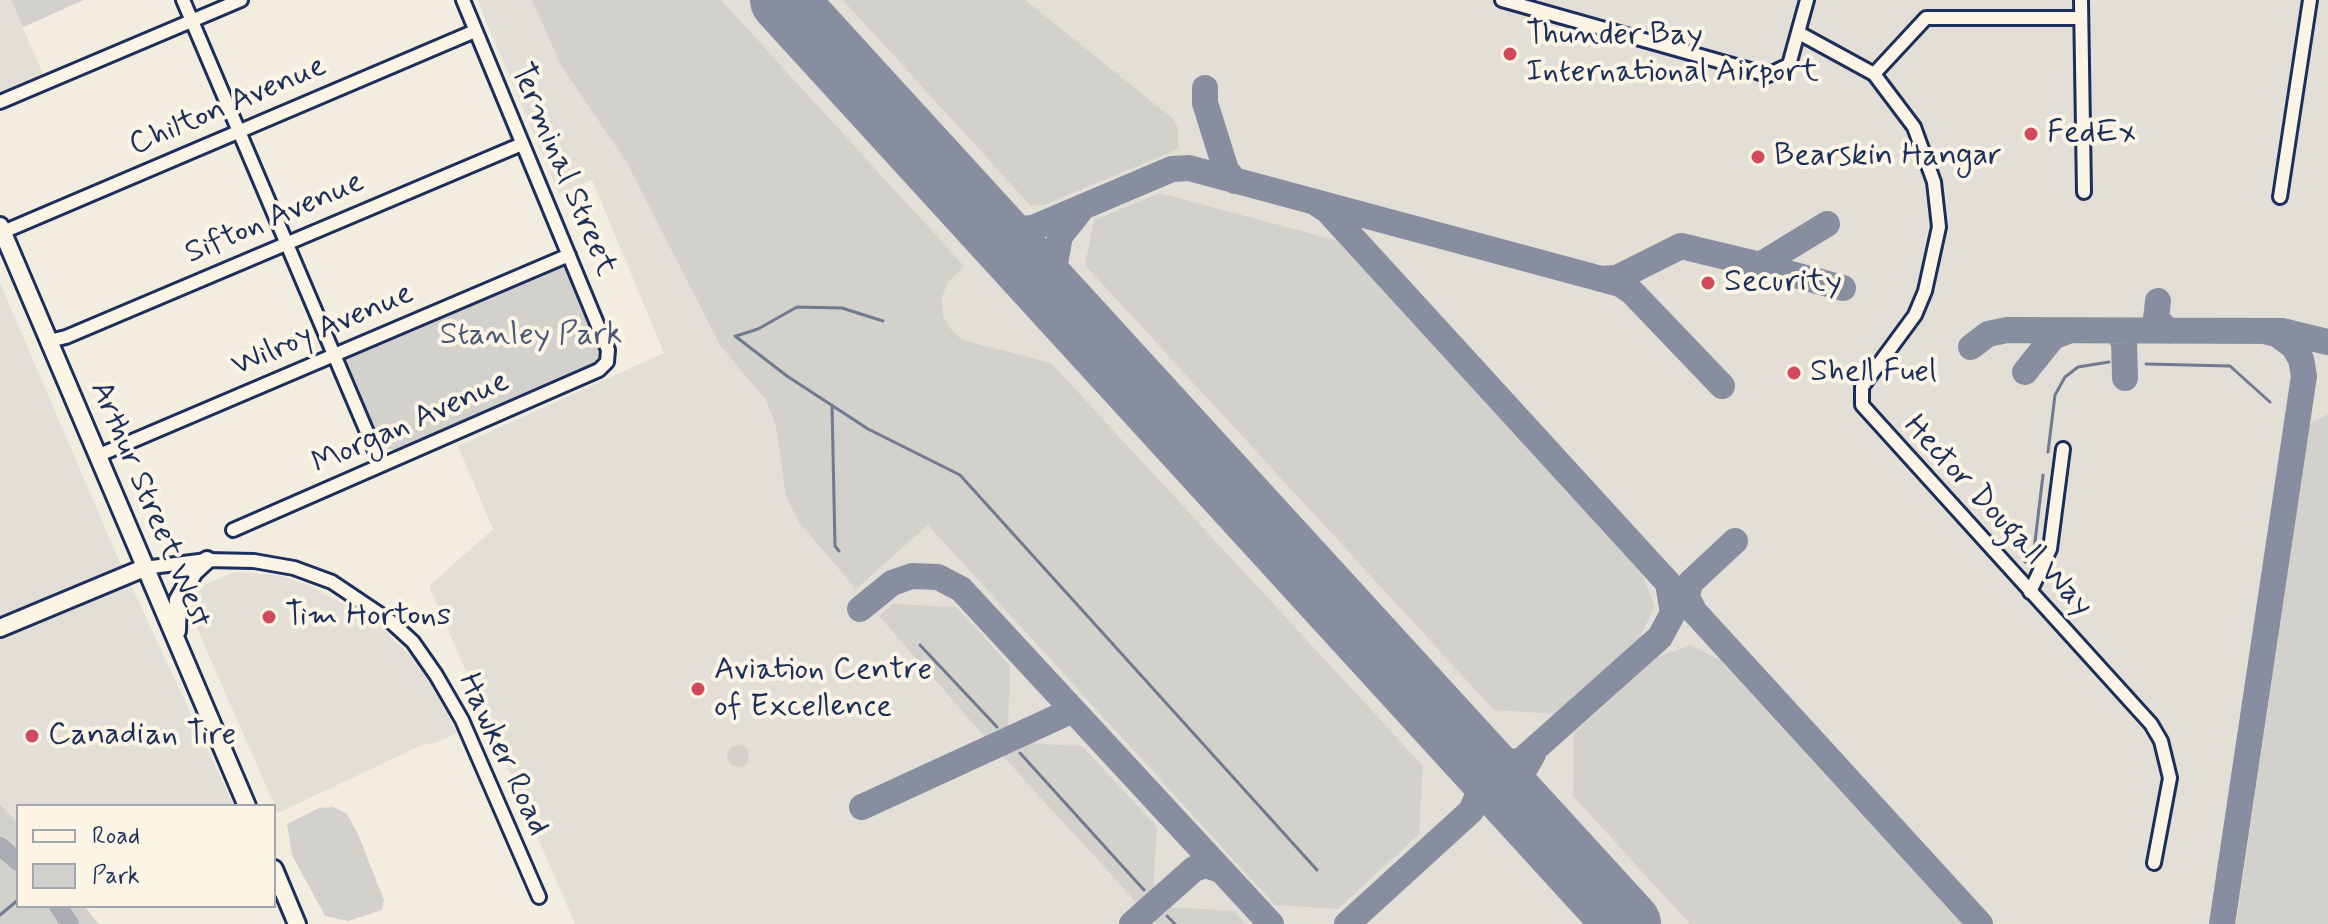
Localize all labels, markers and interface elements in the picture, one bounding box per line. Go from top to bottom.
place label: Thunder Bay International Airport [1526,17,1819,92]
marker: Thunder Bay International Airport [1501,45,1519,63]
street label: Chilton Avenue [124,48,332,166]
street label: Terminal Street [500,58,624,282]
place label: FedEx [2047,115,2136,153]
marker: FedEx [2022,125,2040,143]
place label: Bearskin Hangar [1774,138,2002,176]
marker: Bearskin Hangar [1749,148,1767,166]
street label: Sifton Avenue [180,164,370,274]
place label: Security [1724,264,1842,302]
marker: Security [1699,274,1717,292]
street label: Wilroy Avenue [226,275,420,387]
park label: Stanley Park [440,317,622,355]
place label: Shell Fuel [1810,354,1937,392]
street label: Morgan Avenue [307,363,515,485]
marker: Shell Fuel [1785,364,1803,382]
street label: Arthur Street West [80,376,218,634]
street label: Hector Dougall Way [1894,408,2100,626]
place label: Tim Hortons [285,598,451,636]
marker: Tim Hortons [260,608,278,626]
place label: Aviation Centre of Excellence [714,652,932,727]
street label: Hawker Road [448,668,556,842]
marker: Aviation Centre of Excellence [689,680,707,698]
place label: Canadian Tire [48,717,236,755]
marker: Canadian Tire [23,727,41,745]
legend [16,804,276,908]
text: Road [92,821,140,852]
text: Park [92,861,140,892]

